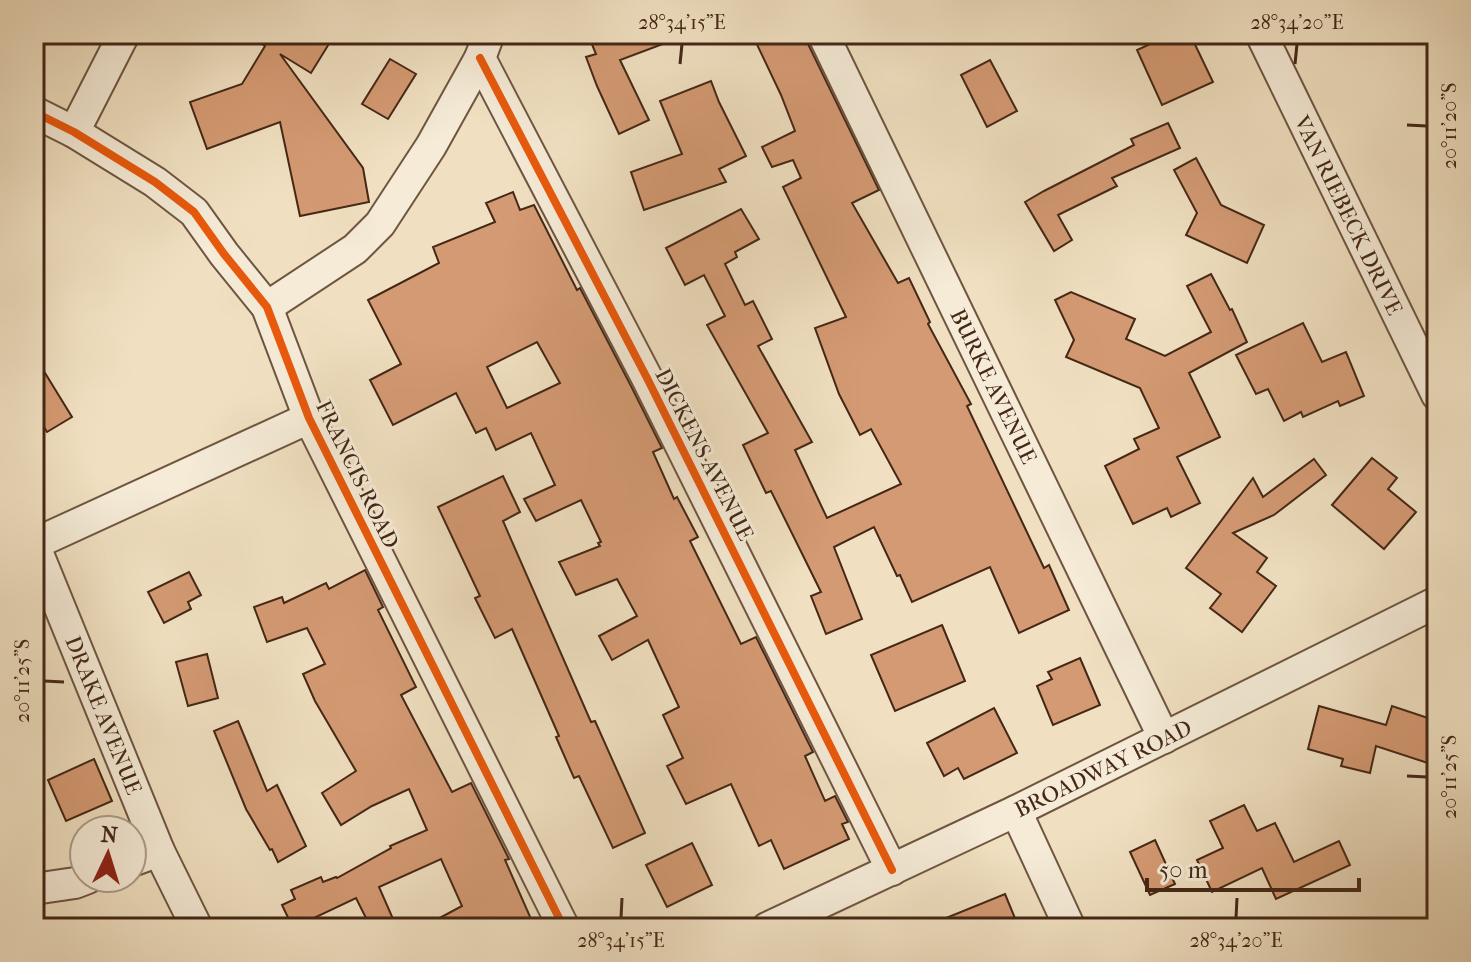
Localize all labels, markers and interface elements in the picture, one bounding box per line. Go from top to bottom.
text: 28°34'15"E [638,11,726,34]
text: 28°34'20"E [1250,11,1344,34]
text: 20°11'20"S [1438,83,1461,169]
street label: VAN RIEBECK DRIVE [1288,111,1408,319]
street label: BURKE AVENUE [944,305,1042,468]
street label: DICKENS AVENUE [649,364,759,545]
street label: FRANCIS ROAD [310,396,404,553]
street label: DRAKE AVENUE [59,632,147,799]
text: 20°11'25"S [11,639,34,723]
street label: BROADWAY ROAD [1011,715,1196,823]
text: 20°11'25"S [1438,735,1461,819]
north arrow [68,814,148,894]
text: N [100,821,119,849]
scale bar [1147,842,1359,892]
text: 50 m [1159,856,1208,884]
text: 28°34'15"E [577,929,665,952]
text: 28°34'20"E [1189,929,1283,952]

